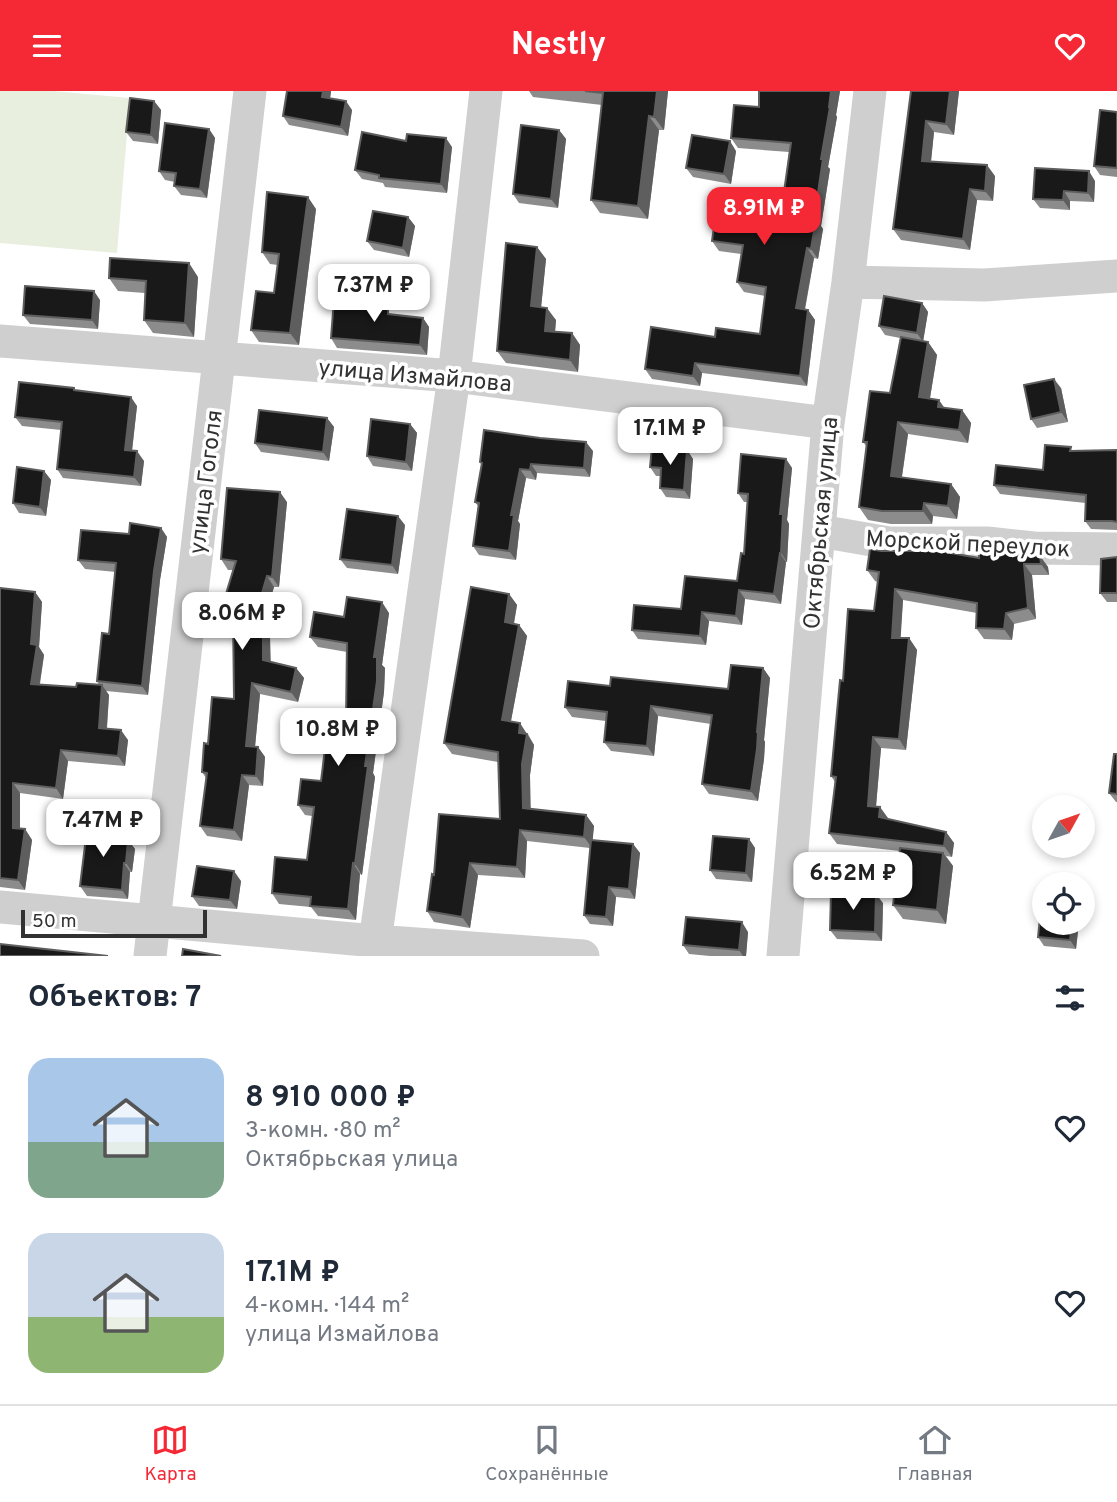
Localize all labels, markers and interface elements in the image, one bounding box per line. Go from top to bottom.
text: Nestly [511,26,606,66]
icon: menu [28,27,66,65]
icon: heart [1051,27,1089,65]
pin: 8.91M ₽ [699,187,829,247]
text: 8.91M ₽ [723,195,805,224]
pin: 7.37M ₽ [309,265,439,324]
text: 7.37M ₽ [334,272,414,301]
street label: улица Измайлова [317,355,513,400]
pin: 17.1M ₽ [605,407,735,467]
street label: улица Гоголя [184,408,231,556]
text: 17.1M ₽ [634,415,706,444]
street label: Октябрьская улица [799,416,846,631]
street label: Морской переулок [865,526,1071,565]
pin: 8.06M ₽ [177,593,307,652]
text: 8.06M ₽ [198,600,286,629]
pin: 10.8M ₽ [273,709,403,768]
text: 10.8M ₽ [296,716,380,745]
north arrow [1032,795,1096,857]
map controls [1032,795,1095,935]
pin: 7.47M ₽ [38,799,168,859]
text: 7.47M ₽ [62,807,144,836]
pin: 6.52M ₽ [788,853,918,912]
text: 6.52M ₽ [809,860,897,889]
button: locate [1032,872,1095,935]
scale bar [21,907,206,939]
text: 50 m [32,910,77,934]
icon: filters [1051,979,1089,1017]
text: Объектов: 7 [28,980,201,1017]
text: 8 910 000 ₽ [245,1080,416,1117]
icon: home [84,1086,168,1170]
icon: heart [1051,1109,1089,1147]
text: 3-комн. · 80 m² [245,1117,401,1146]
text: Октябрьская улица [245,1146,458,1175]
text: 17.1M ₽ [245,1255,340,1292]
icon: home [84,1261,168,1345]
icon: heart [1051,1284,1089,1322]
text: 4-комн. · 144 m² [245,1292,409,1321]
text: улица Измайлова [245,1321,439,1350]
tab: Карта [144,1421,196,1487]
tab: Сохранённые [485,1421,608,1487]
tab: Главная [897,1421,973,1487]

